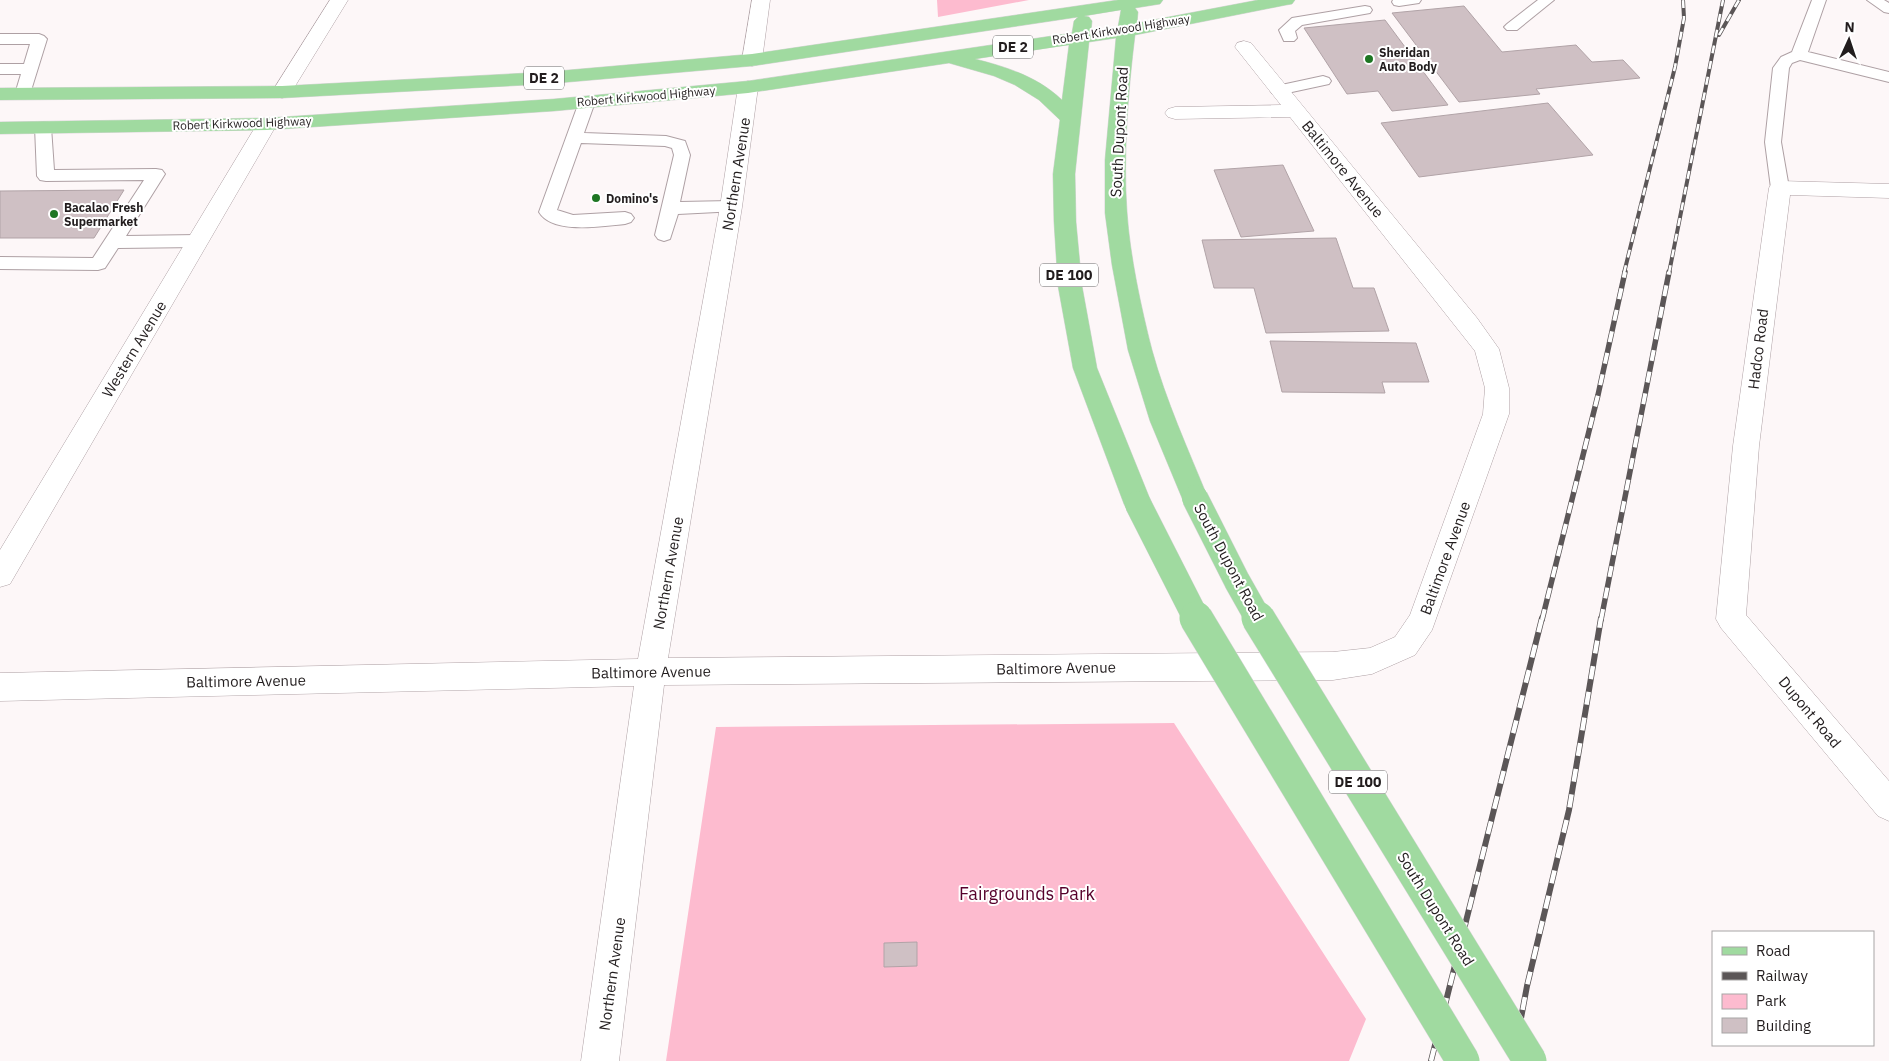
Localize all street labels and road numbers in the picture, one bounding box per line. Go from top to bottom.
street label: Robert Kirkwood Highway [1051,11,1191,47]
road number: DE 2 [993,36,1033,58]
road number: DE 2 [524,66,564,90]
street label: South Dupont Road [1106,66,1132,198]
street label: Robert Kirkwood Highway [576,82,716,110]
street label: Robert Kirkwood Highway [172,113,312,133]
street label: Northern Avenue [718,116,754,232]
street label: Baltimore Avenue [1298,117,1388,221]
road number: DE 100 [1040,264,1098,286]
street label: Western Avenue [98,297,170,401]
street label: Hadco Road [1744,308,1772,390]
street label: Baltimore Avenue [1416,499,1474,617]
street label: South Dupont Road [1190,500,1268,624]
street label: Northern Avenue [649,515,687,631]
street label: Baltimore Avenue [996,657,1116,679]
street label: Baltimore Avenue [591,661,711,683]
street label: Baltimore Avenue [186,670,306,692]
street label: Dupont Road [1775,672,1845,752]
road number: DE 100 [1329,770,1387,794]
street label: South Dupont Road [1393,849,1479,969]
street label: Northern Avenue [595,916,629,1032]

